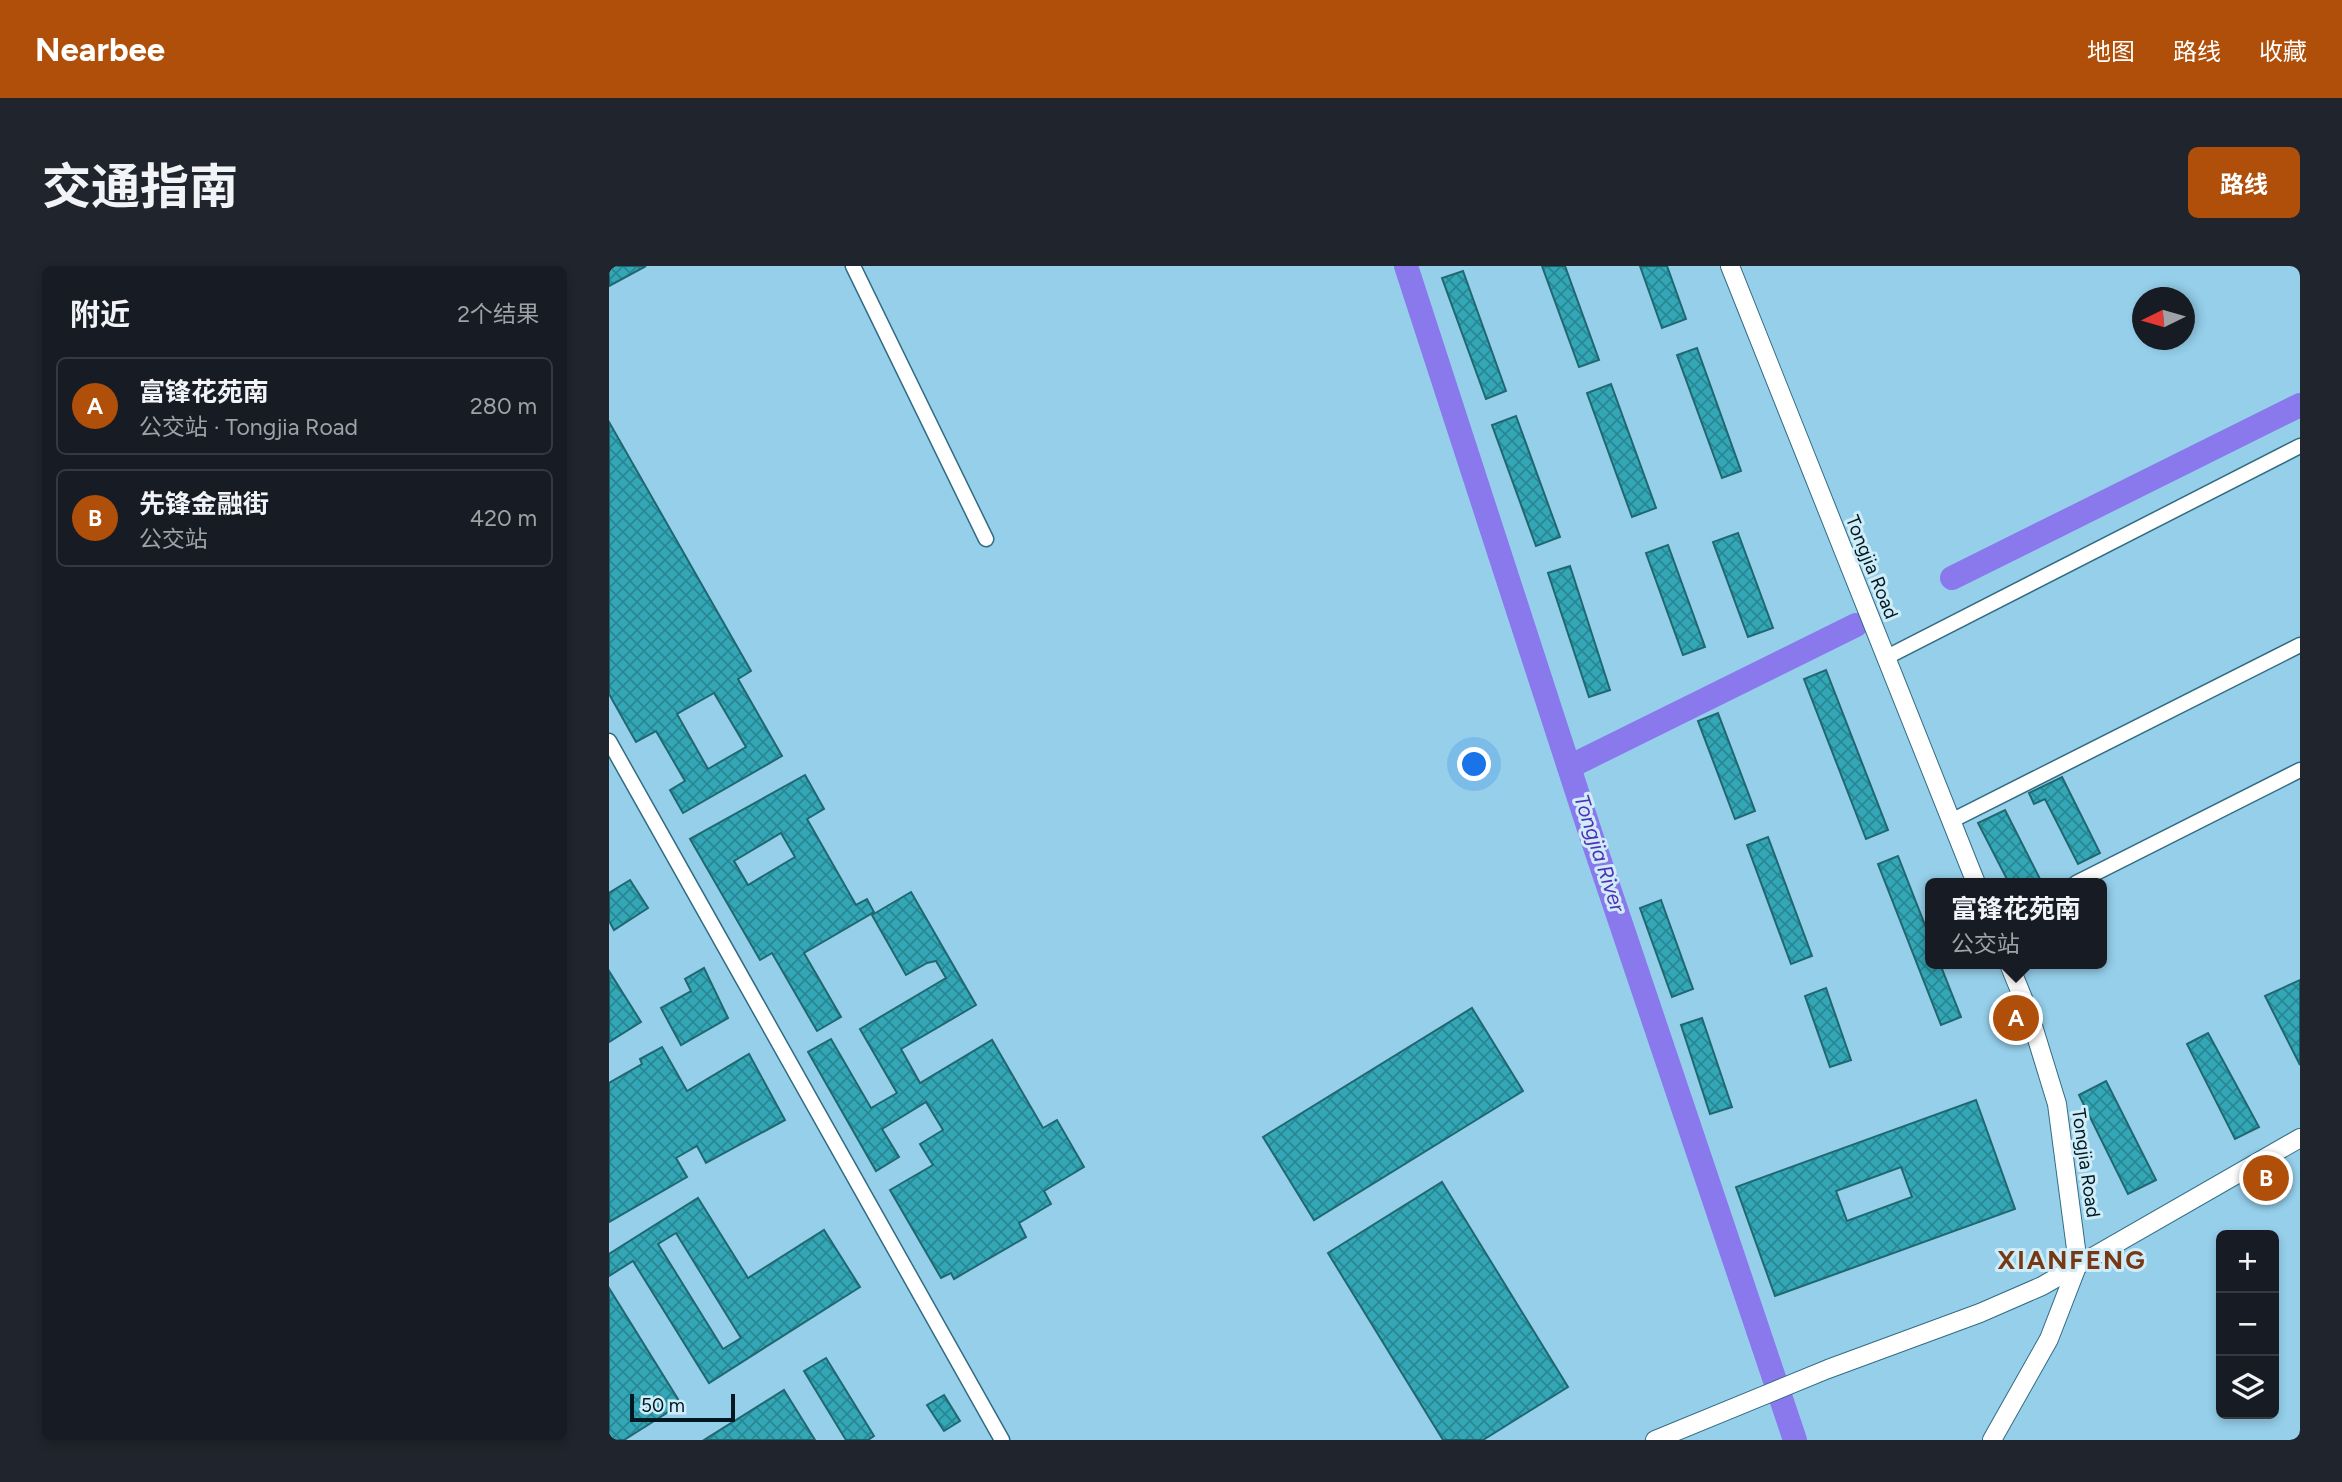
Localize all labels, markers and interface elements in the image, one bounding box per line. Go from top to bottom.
text: Nearbee [35,30,165,69]
text: 地图 [2087,37,2135,66]
text: 路线 [2173,37,2221,66]
text: 收藏 [2259,37,2307,66]
button: 路线 [2188,147,2300,218]
text: 交通指南 [42,157,238,216]
north arrow [2132,287,2195,350]
text: 附近 [70,296,130,333]
text: 2个结果 [457,300,539,328]
text: 富锋花苑南 [139,376,269,408]
text: A [87,392,103,420]
text: 280 m [470,392,537,420]
text: 公交站 · Tongjia Road [139,413,358,441]
text: 先锋金融街 [139,488,269,520]
text: B [88,504,102,532]
text: 420 m [470,504,537,532]
street label: Tongjia Road [1841,512,1903,622]
text: 公交站 [139,525,208,553]
your location [1457,747,1491,781]
water label: Tongjia River [1569,791,1631,916]
popup [1925,878,2107,969]
text: 富锋花苑南 [1951,893,2081,925]
text: 公交站 [1951,930,2020,958]
pin: A [1993,992,2039,1044]
street label: Tongjia Road [2067,1107,2105,1219]
pin: B [2243,1152,2289,1204]
map controls [2216,1230,2279,1419]
button: + [2216,1230,2279,1293]
district label: XIANFENG [1998,1244,2146,1276]
button: − [2216,1293,2279,1356]
button: layers [2216,1356,2279,1419]
scale bar [630,1391,735,1423]
text: 50 m [641,1394,685,1417]

